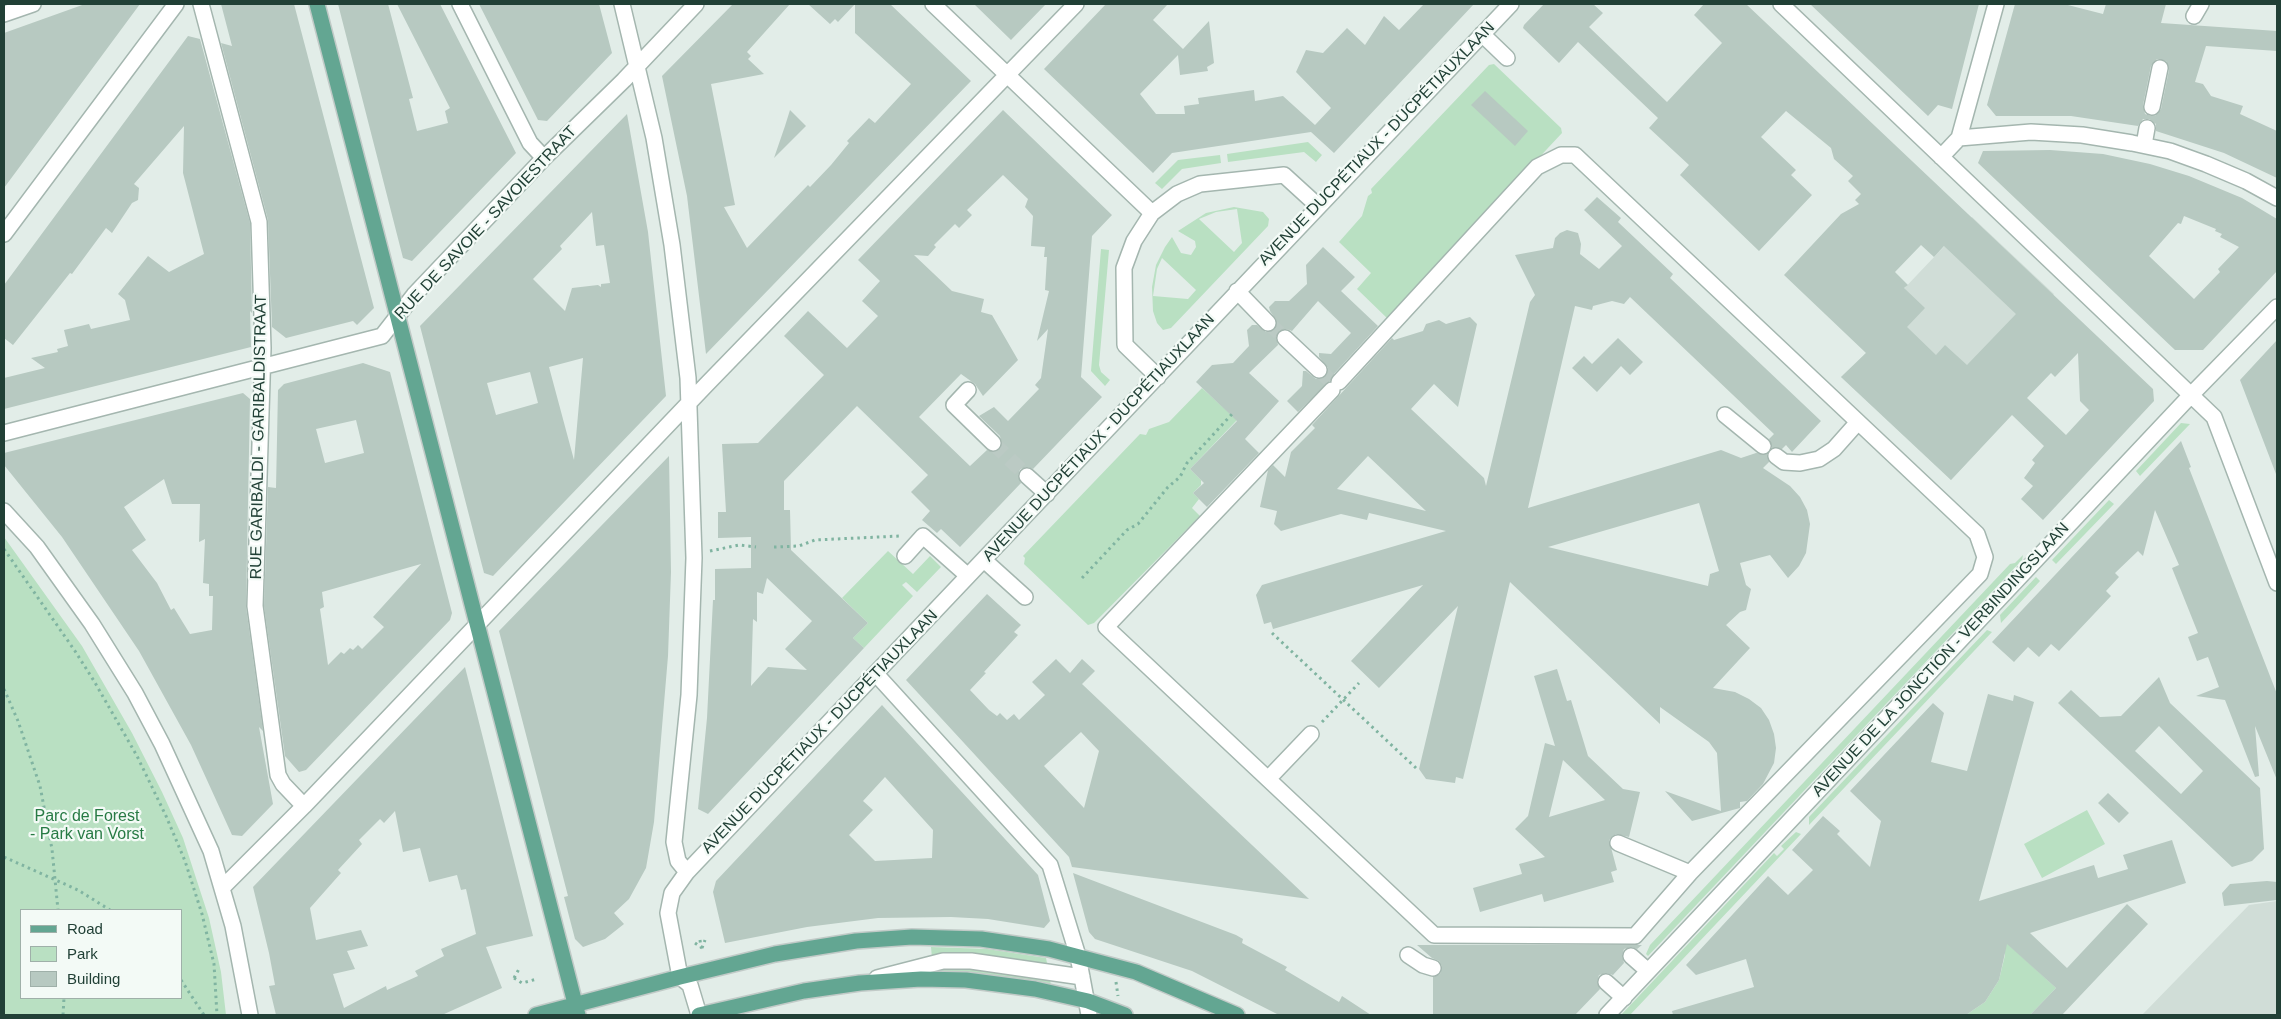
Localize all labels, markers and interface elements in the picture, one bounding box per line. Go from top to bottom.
street label: AVENUE DUCPÉTIAUX - DUCPÉTIAUXLAAN [1255,18,1499,270]
street label: RUE DE SAVOIE - SAVOIESTRAAT [391,122,581,324]
street label: RUE GARIBALDI - GARIBALDISTRAAT [247,294,271,580]
street label: AVENUE DUCPÉTIAUX - DUCPÉTIAUXLAAN [979,310,1219,566]
street label: AVENUE DE LA JONCTION - VERBINDINGSLAAN [1809,519,2073,801]
street label: AVENUE DUCPÉTIAUX - DUCPÉTIAUXLAAN [698,606,942,858]
park label: Parc de Forest - Park van Vorst [30,807,144,845]
legend [20,909,182,999]
text: Road [67,920,103,937]
text: Park [67,945,98,962]
text: Building [67,970,120,987]

